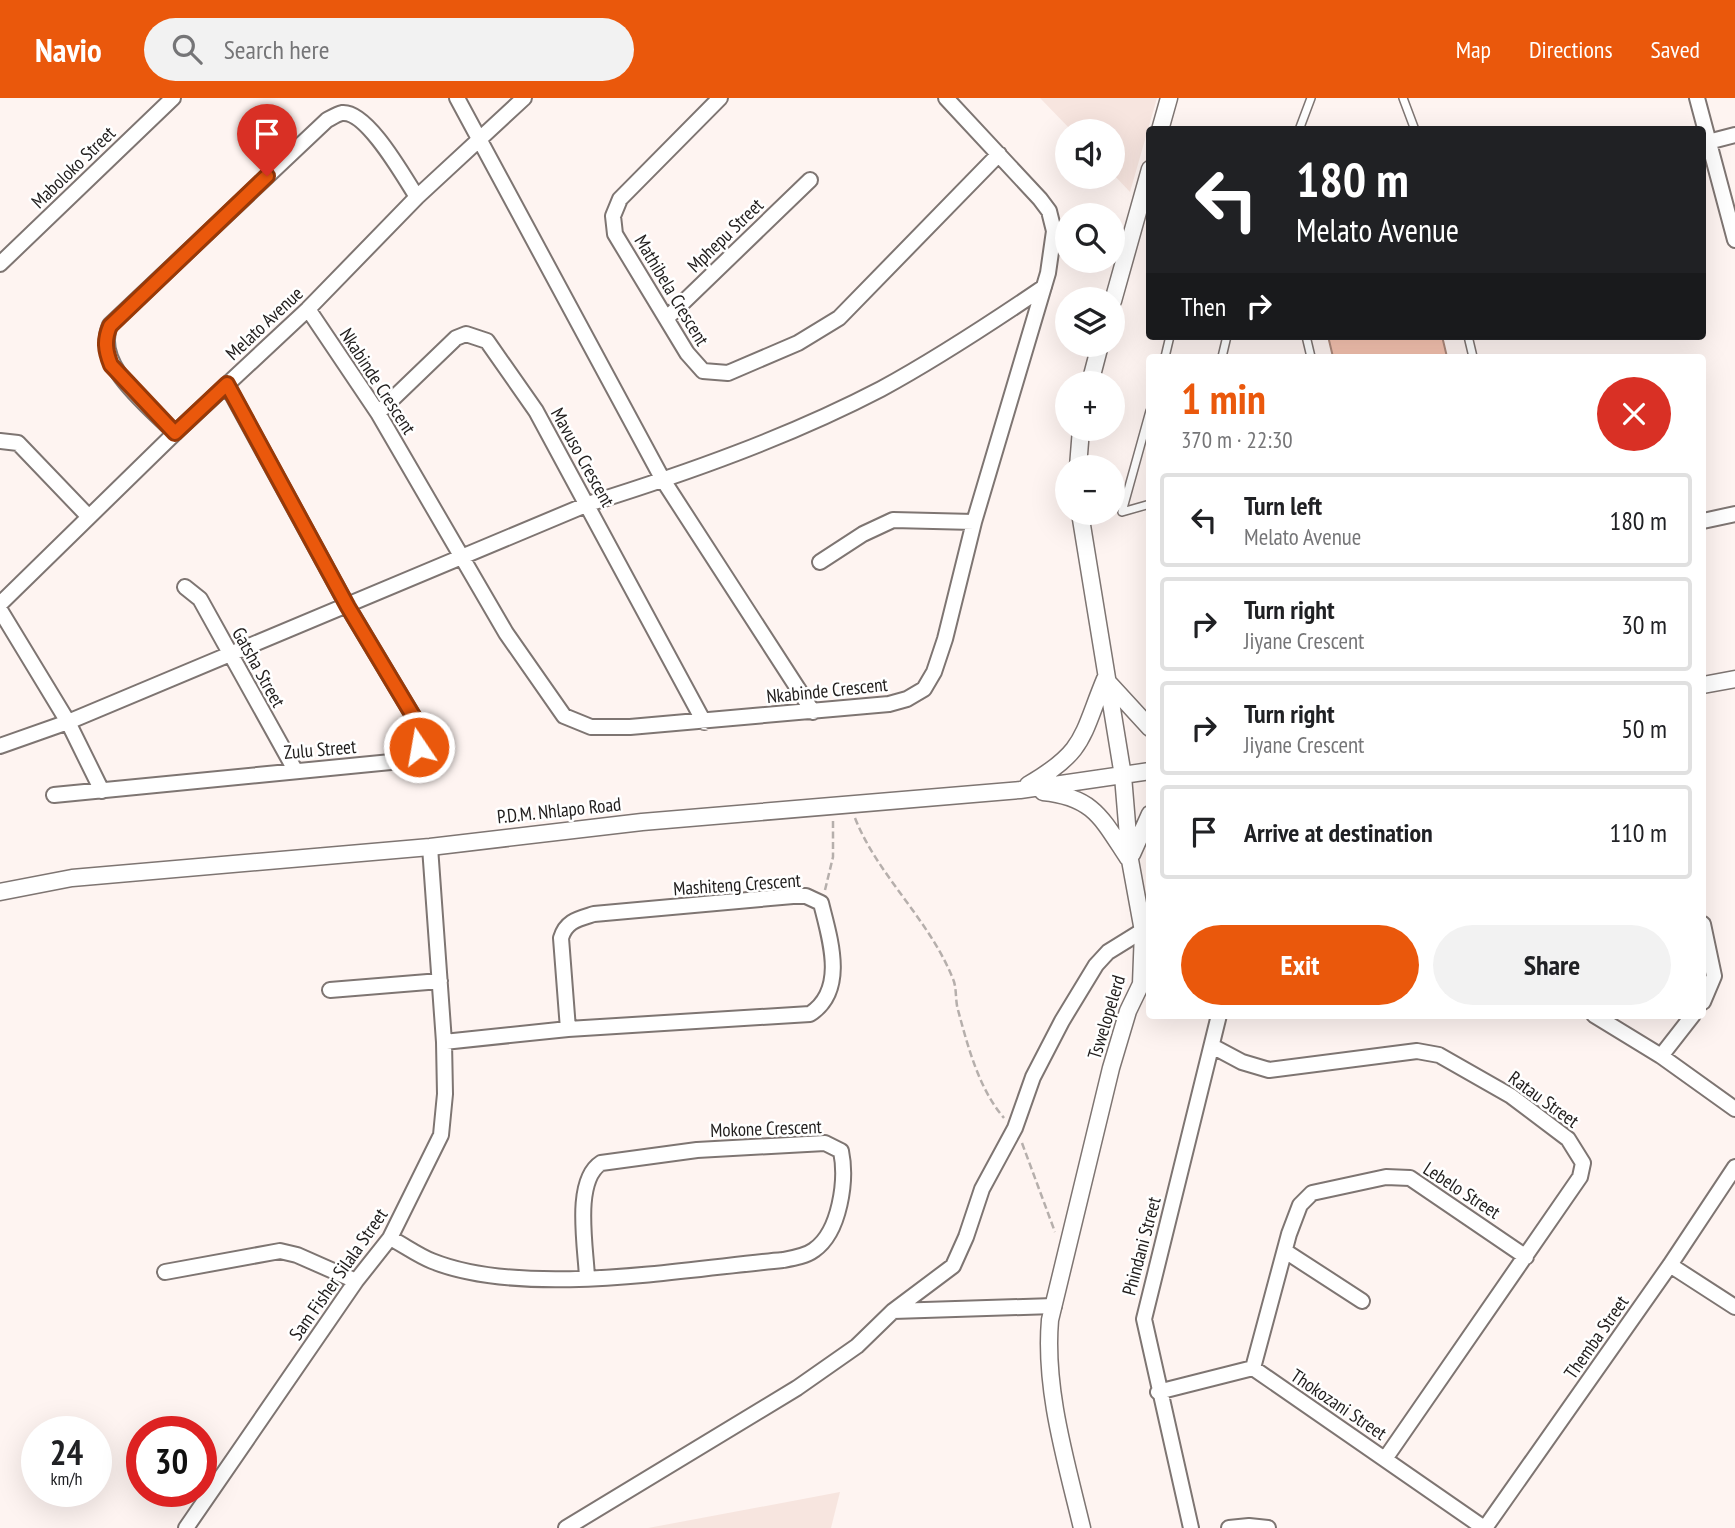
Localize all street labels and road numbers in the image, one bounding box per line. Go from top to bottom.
street label: Maboloko Street [26,120,121,213]
street label: Mphepu Street [682,192,769,277]
street label: Mathibela Crescent [629,230,715,351]
street label: Melato Avenue [220,281,308,365]
street label: Nkabinde Crescent [335,323,422,439]
street label: Mavuso Crescent [546,403,620,511]
street label: Gatsha Street [227,623,291,712]
street label: Nkabinde Crescent [765,672,890,708]
street label: Zulu Street [283,734,358,764]
street label: P.D.M. Nhlapo Road [496,792,622,828]
street label: Mashiteng Crescent [672,868,802,900]
street label: Tswelopelerd [1082,972,1130,1062]
street label: Ratau Street [1504,1065,1585,1133]
street label: Mokone Crescent [710,1114,823,1142]
street label: Lebelo Street [1419,1156,1506,1224]
street label: Phindani Street [1116,1193,1166,1298]
street label: Sam Fisher Silala Street [284,1203,393,1345]
street label: Themba Street [1559,1290,1634,1383]
street label: Thokozani Street [1286,1363,1392,1445]

